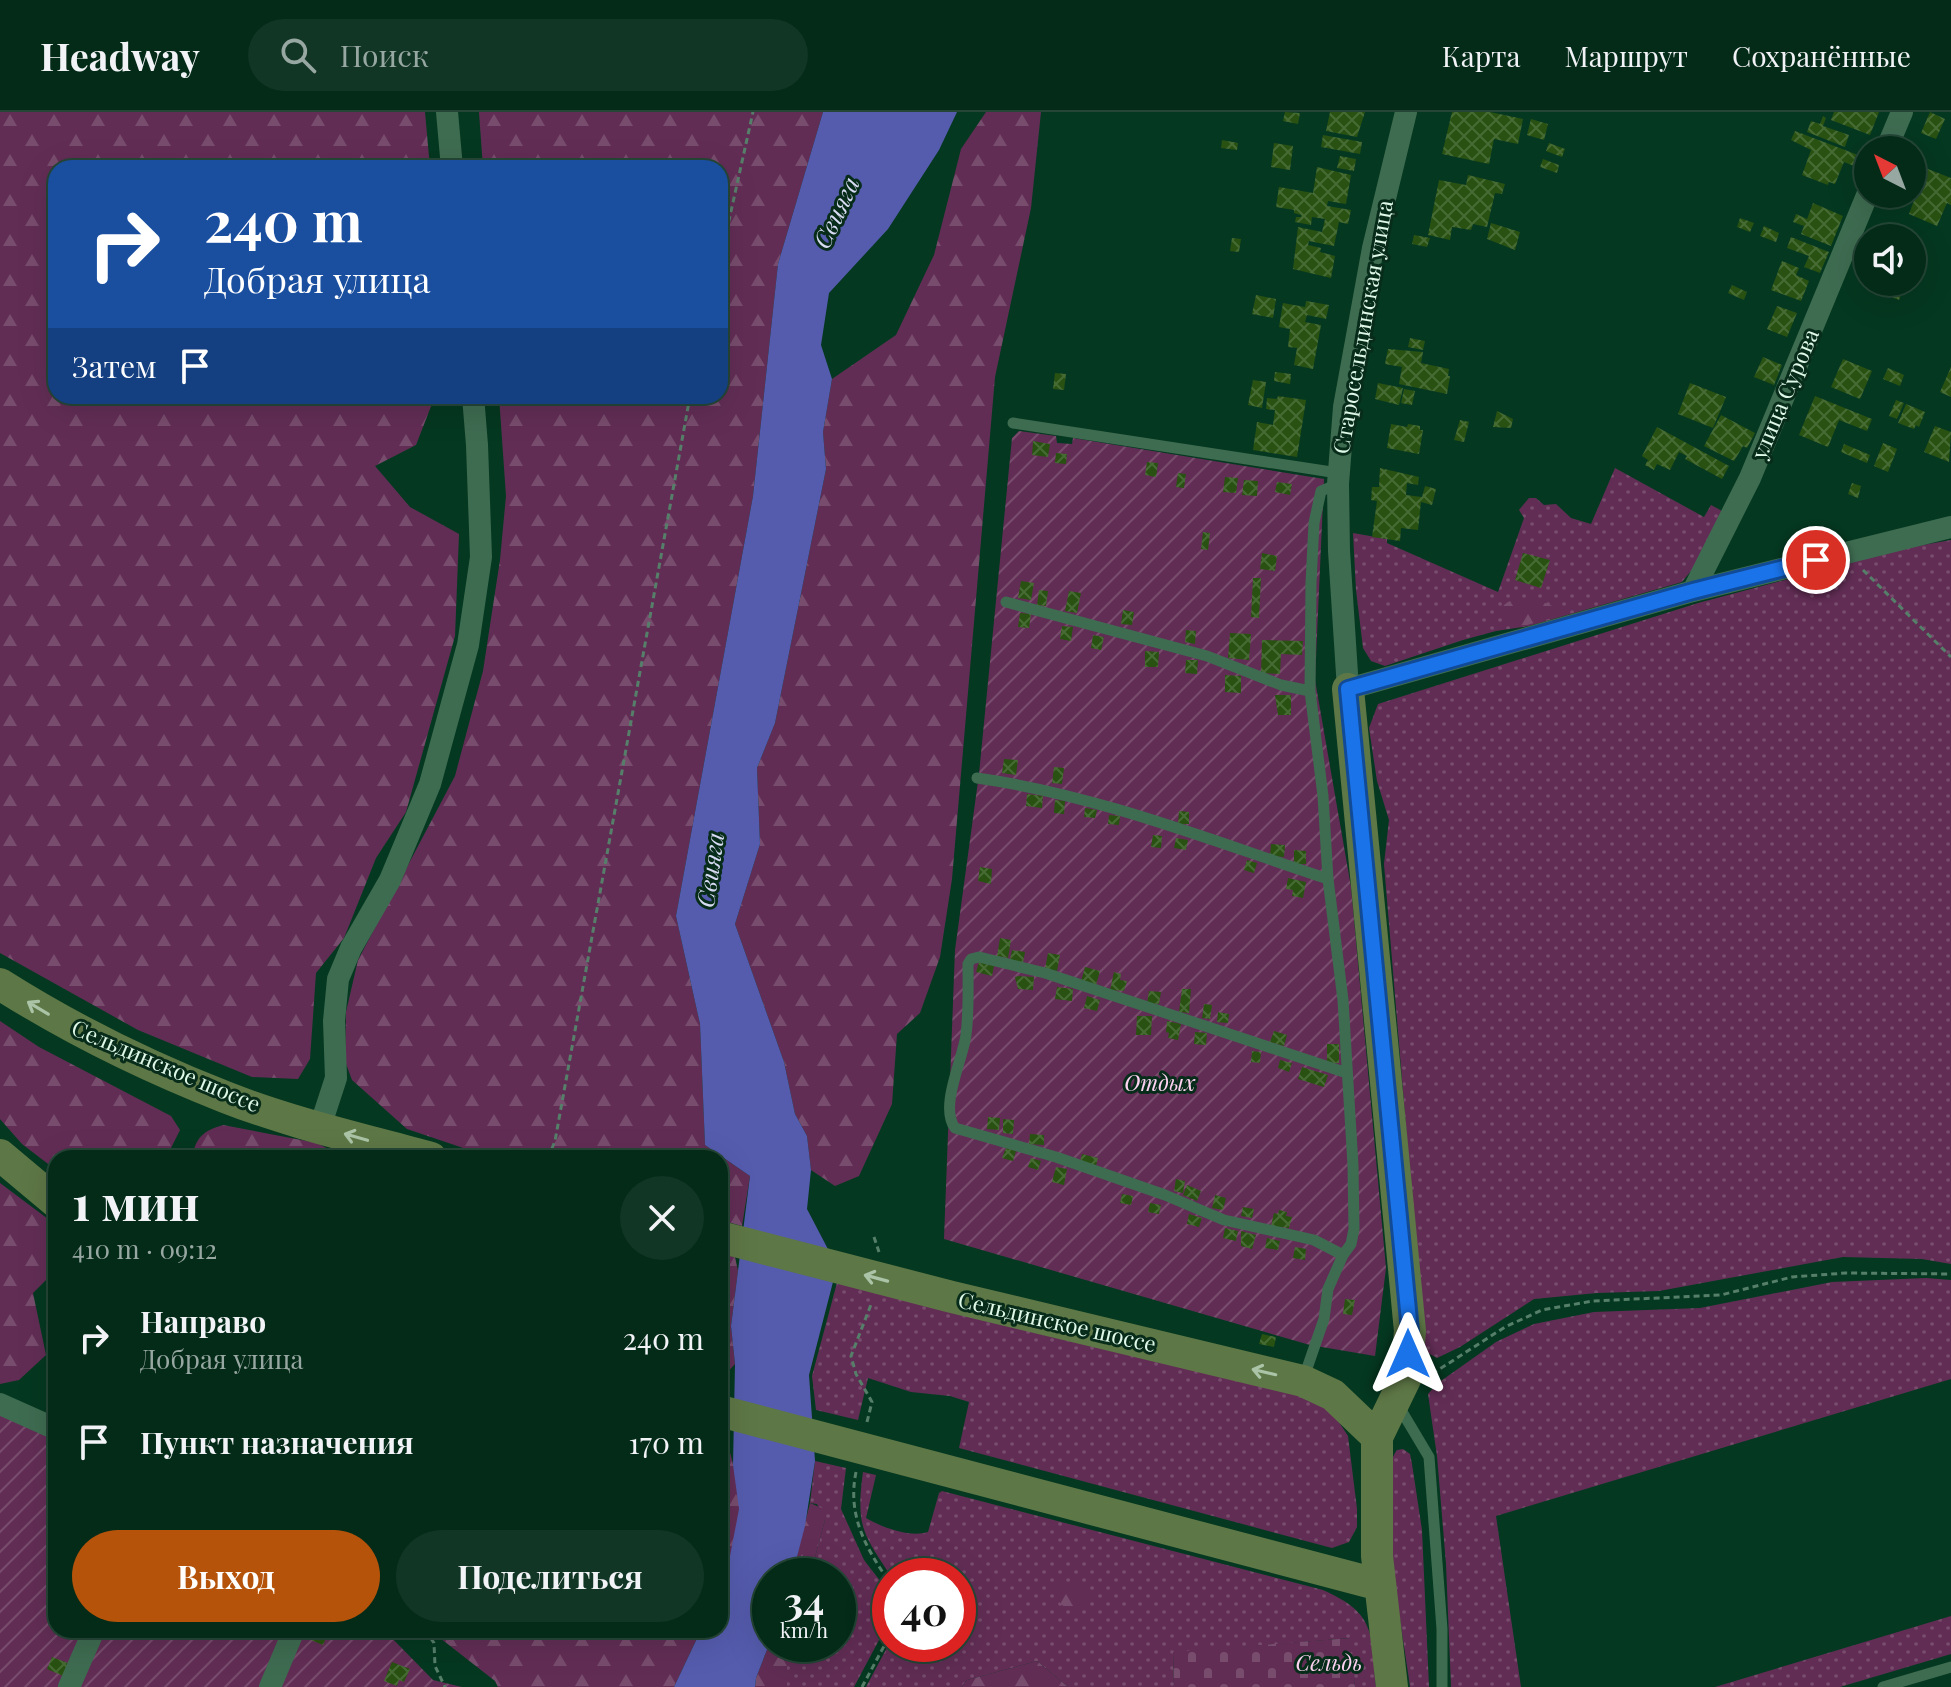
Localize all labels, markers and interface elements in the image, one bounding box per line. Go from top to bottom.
search box [248,19,808,91]
text: Headway [40,30,200,81]
icon: search [276,33,320,77]
text: Поиск [340,35,429,75]
text: Карта [1442,37,1520,74]
text: Маршрут [1564,37,1688,74]
text: Сохранённые [1732,37,1911,74]
north arrow [1854,136,1926,208]
map controls [1854,136,1926,296]
water label: Свияга [805,171,866,253]
text: 240 m [204,182,363,257]
icon: right [72,192,176,296]
street label: Старосельдинская улица [1325,198,1399,456]
button: sound [1854,224,1926,296]
text: Добрая улица [204,254,430,302]
street label: улица Сурова [1743,324,1825,464]
icon: arrive [173,344,217,388]
text: Затем [72,346,157,386]
pin [1782,526,1850,594]
icon: arrive [1794,538,1838,582]
water label: Свияга [688,830,730,909]
one-way arrow [27,1000,50,1016]
street label: Сельдинское шоссе [67,1012,265,1118]
park label: Отдых [1124,1067,1196,1097]
one-way arrow [343,1129,369,1144]
text: 1 мин [72,1169,199,1233]
button: close [620,1176,704,1260]
text: 410 m · 09:12 [72,1231,217,1266]
one-way arrow [864,1269,890,1284]
street label: Сельдинское шоссе [955,1284,1159,1358]
text: Направо [140,1301,266,1341]
position arrow [1366,1312,1450,1396]
icon: right [72,1316,116,1360]
text: 240 m [623,1318,704,1358]
text: Добрая улица [140,1341,304,1376]
one-way arrow [1252,1364,1277,1379]
icon: arrive [72,1420,116,1464]
text: Пункт назначения [140,1422,414,1462]
text: 170 m [629,1422,704,1462]
button: Выход [72,1530,380,1622]
button: Поделиться [396,1530,704,1622]
speed limit sign: 40 [872,1558,976,1662]
text: 34 [784,1573,824,1626]
text: km/h [780,1616,828,1643]
park label: Сельдь [1296,1647,1362,1677]

